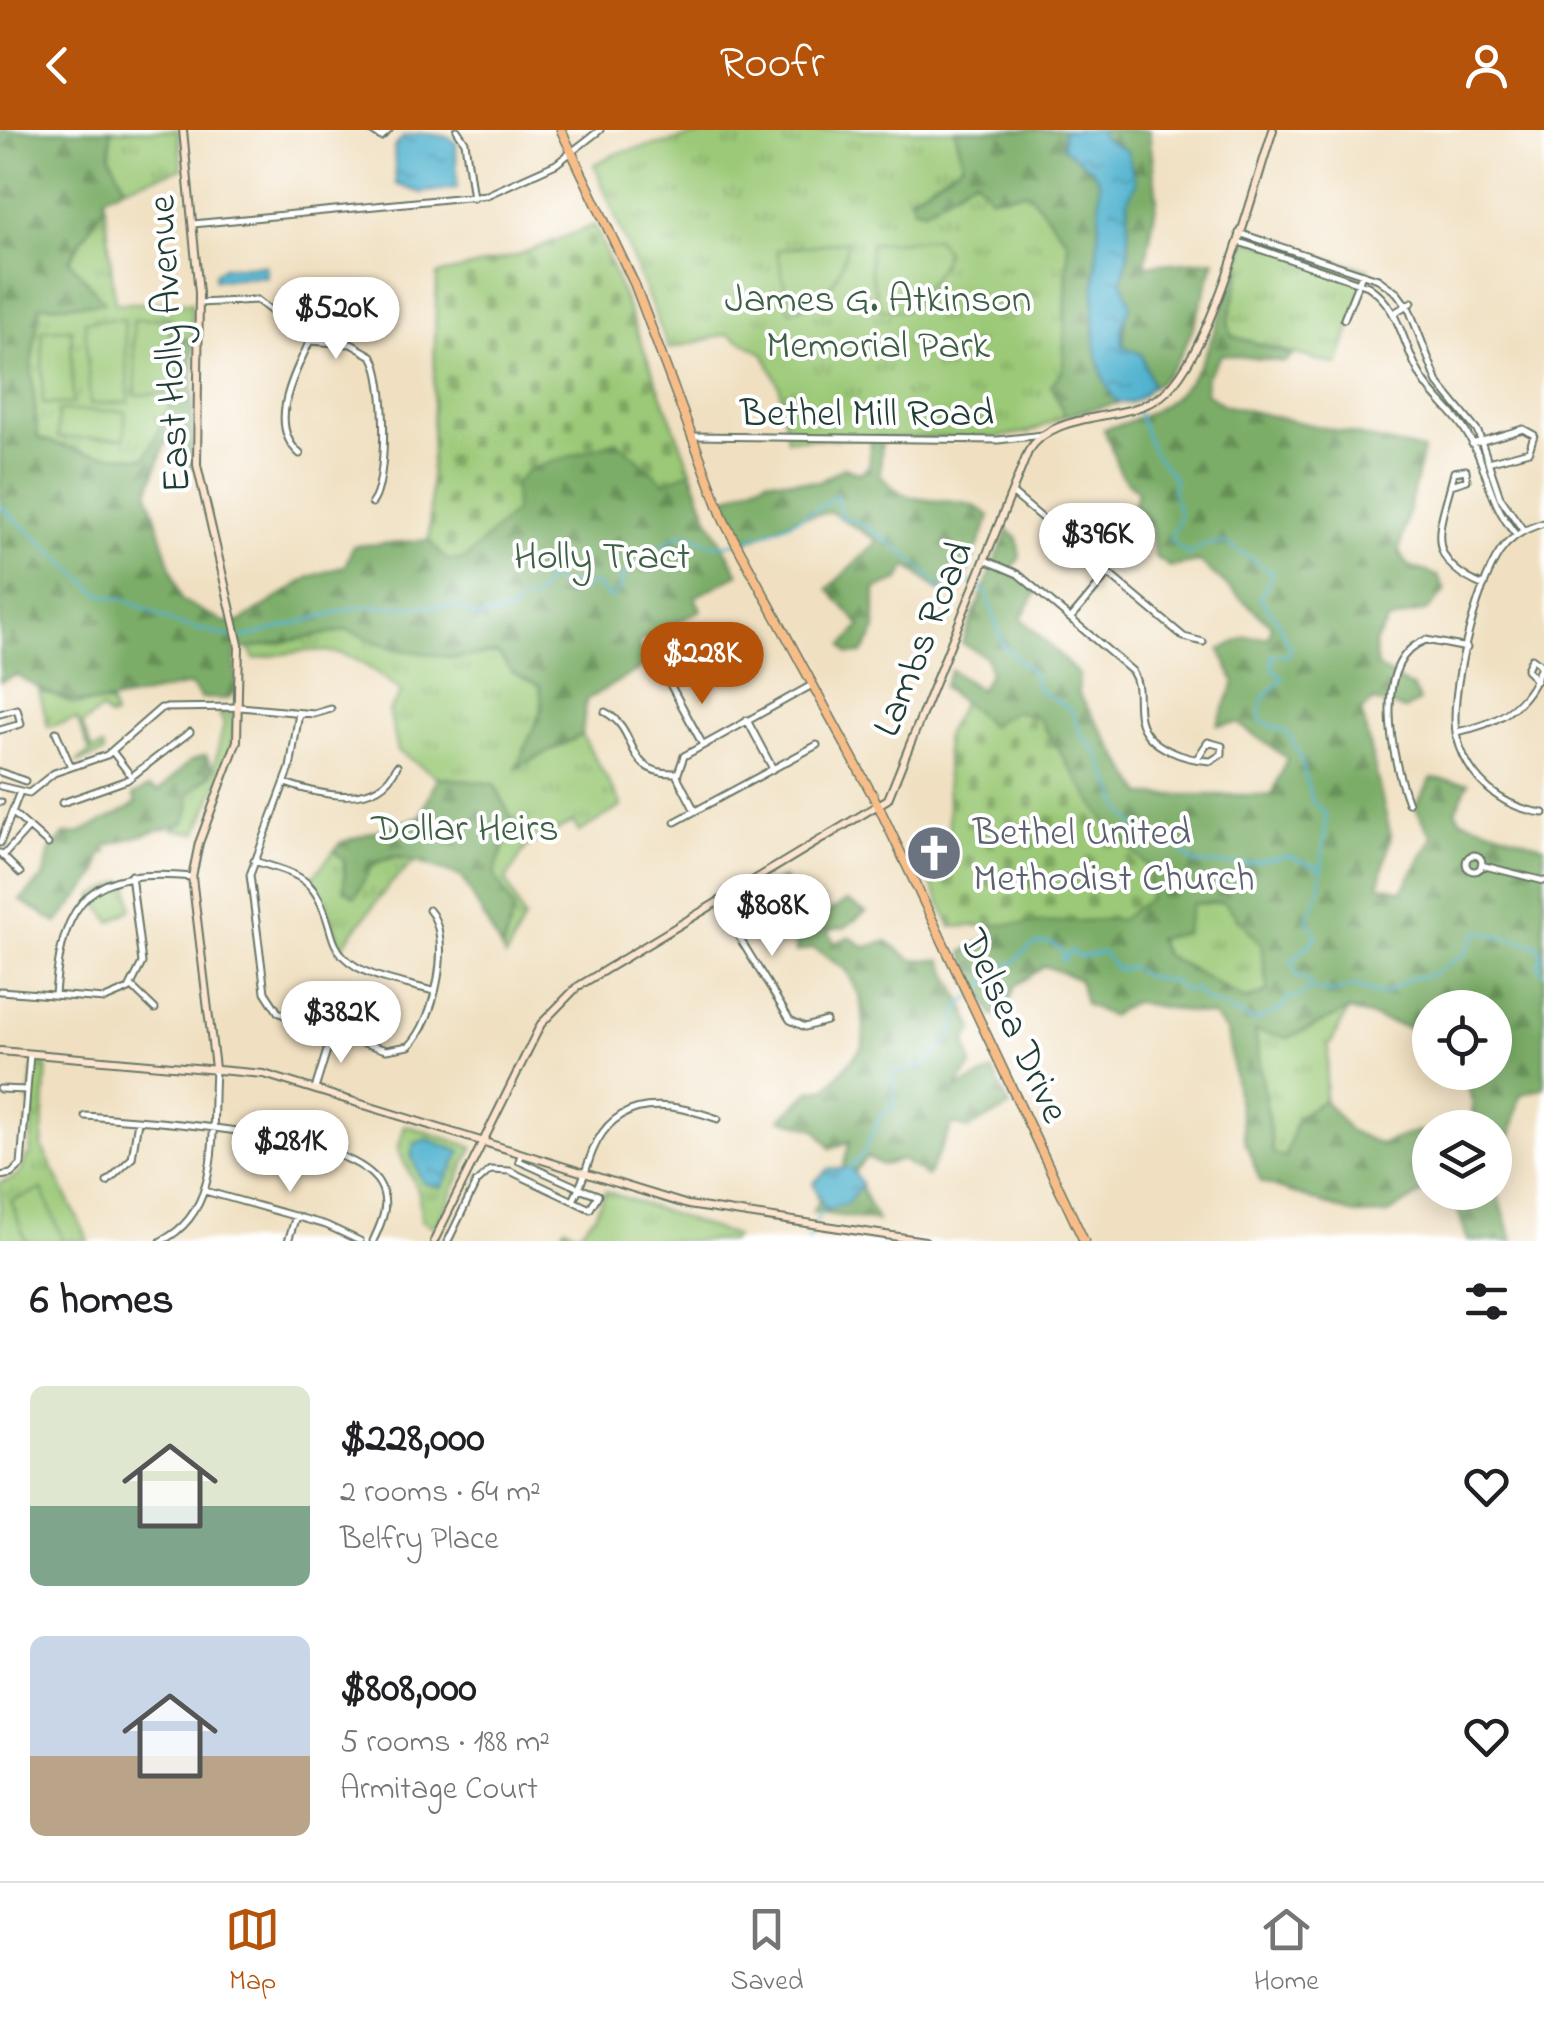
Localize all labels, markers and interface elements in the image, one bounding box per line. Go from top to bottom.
text: Roofr [719,32,825,98]
icon: back [30,38,85,93]
icon: person [1459,38,1514,93]
street label: East Holly Avenue [134,193,209,494]
park label: James G. Atkinson Memorial Park [724,272,1032,377]
pin: $520K [266,277,406,362]
text: $520K [295,286,377,333]
street label: Bethel Mill Road [739,386,994,445]
pin: $396K [1027,503,1167,588]
text: $396K [1061,512,1133,559]
park label: Holly Tract [514,529,690,588]
street label: Lambs Road [859,533,991,746]
pin: $228K [632,622,772,707]
text: $228K [663,631,741,678]
park label: Dollar Heirs [370,801,559,860]
place label: Bethel United Methodist Church [972,805,1255,910]
church icon: Bethel United Methodist Church [904,823,964,883]
pin: $808K [702,874,842,959]
text: $808K [736,883,808,930]
street label: Delsea Drive [941,920,1083,1133]
pin: $382K [271,981,411,1066]
text: $382K [303,990,379,1037]
map controls [1412,990,1512,1210]
button: locate [1412,990,1512,1090]
pin: $281K [220,1110,360,1195]
button: layers [1412,1110,1512,1210]
text: $281K [254,1119,326,1166]
text: 6 homes [30,1271,174,1332]
icon: filters [1459,1274,1514,1329]
text: $228,000 [340,1409,485,1470]
icon: home [110,1426,230,1546]
icon: heart [1459,1459,1514,1514]
text: 2 rooms · 64 m² [340,1470,541,1517]
text: Belfry Place [340,1517,499,1564]
text: $808,000 [340,1659,477,1720]
icon: home [110,1676,230,1796]
icon: heart [1459,1709,1514,1764]
text: 5 rooms · 188 m² [340,1720,550,1767]
text: Armitage Court [340,1767,538,1814]
tab: Map [225,1902,280,2003]
tab: Saved [730,1902,803,2003]
tab: Home [1254,1902,1319,2003]

